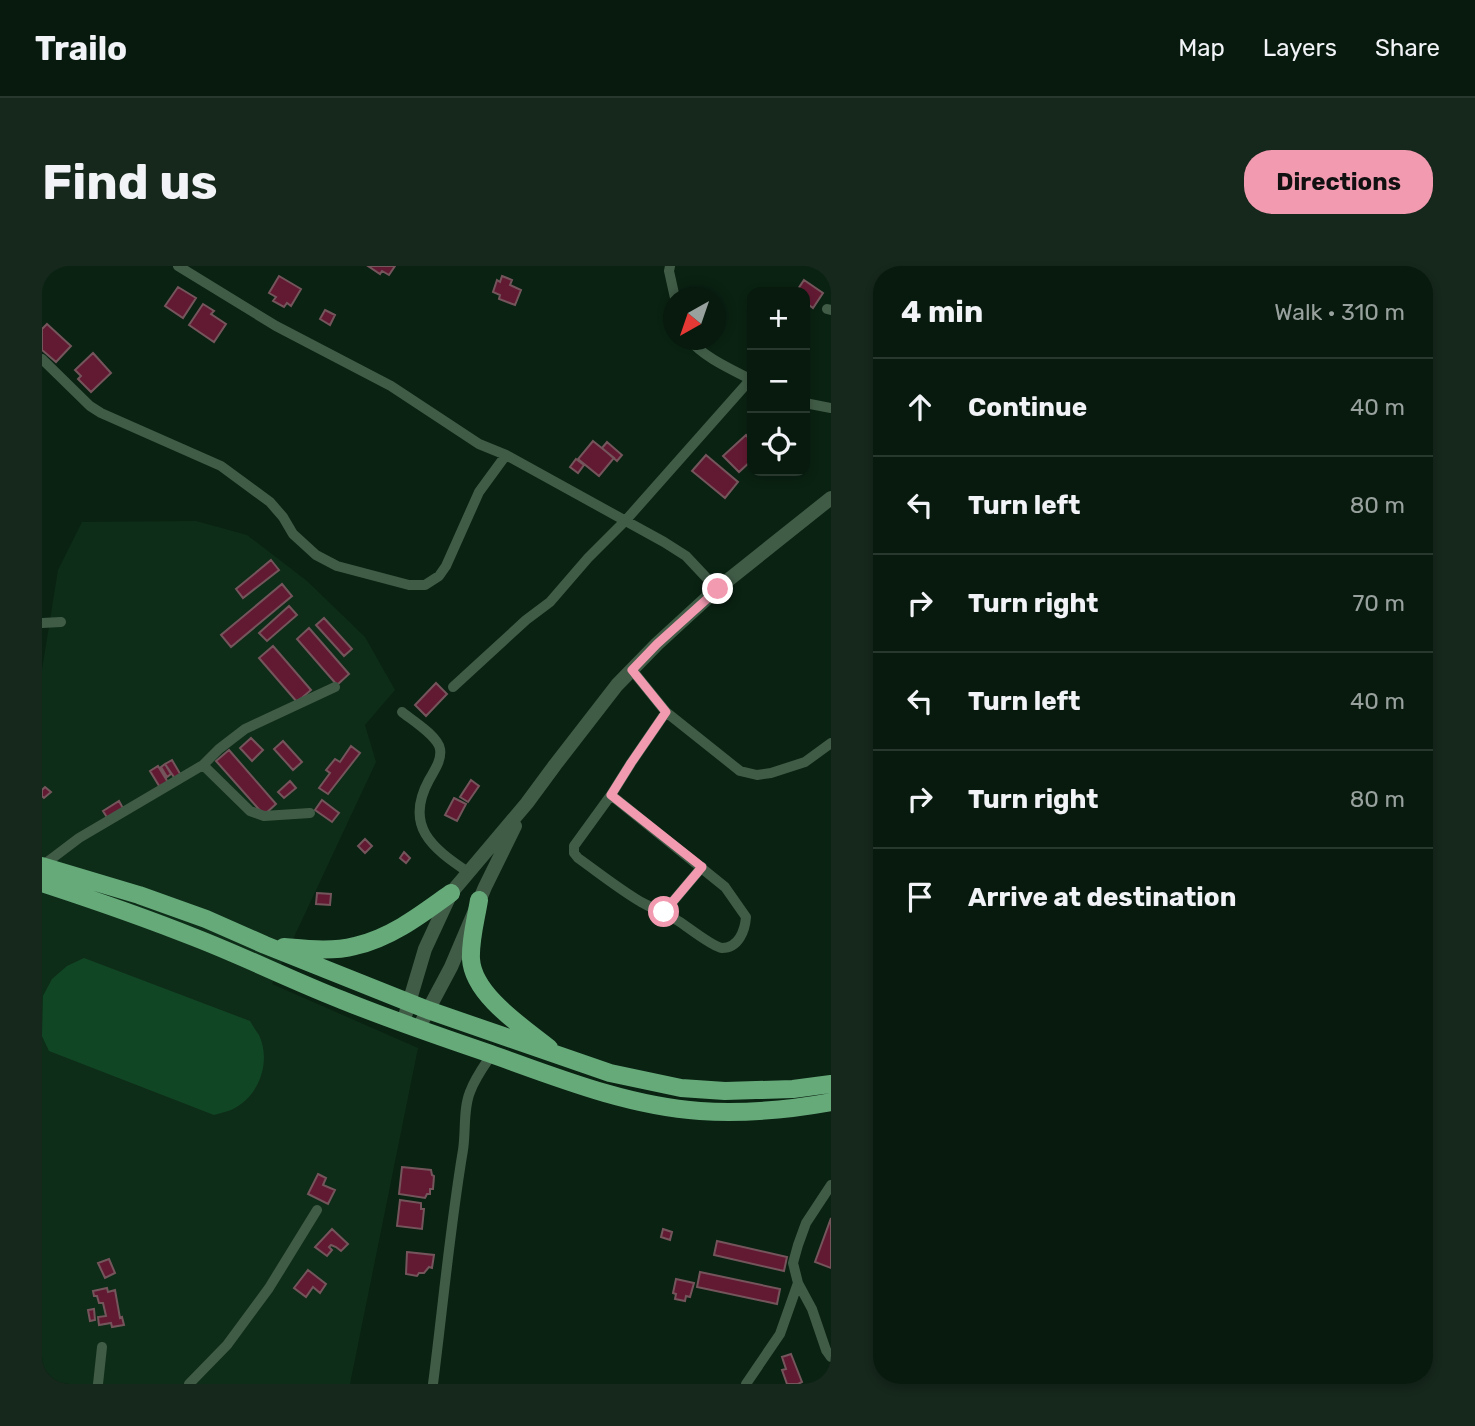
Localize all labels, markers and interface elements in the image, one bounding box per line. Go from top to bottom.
text: Trailo [35,29,127,68]
text: Map [1178,34,1225,62]
text: Layers [1263,34,1337,62]
text: Share [1375,34,1440,62]
button: Directions [1244,150,1433,214]
text: Find us [42,153,218,211]
north arrow [663,287,726,350]
map controls [747,287,810,476]
button: + [747,287,810,350]
text: 4 min [901,294,983,330]
text: Walk · 310 m [1274,298,1405,326]
button: − [747,350,810,413]
icon: ahead [901,388,939,426]
text: Continue [968,392,1087,423]
text: 40 m [1350,393,1405,421]
button: locate [747,413,810,476]
icon: left [901,486,939,524]
text: Turn left [968,490,1080,521]
text: 80 m [1350,491,1405,519]
route end [702,573,733,604]
icon: right [901,584,939,622]
text: Turn right [968,588,1098,619]
text: 70 m [1353,589,1405,617]
icon: left [901,682,939,720]
text: Turn left [968,686,1080,717]
text: 40 m [1350,687,1405,715]
icon: right [901,780,939,818]
text: Turn right [968,784,1098,815]
text: 80 m [1350,785,1405,813]
icon: arrive [901,878,939,916]
text: Arrive at destination [968,882,1236,913]
route start [648,896,679,927]

